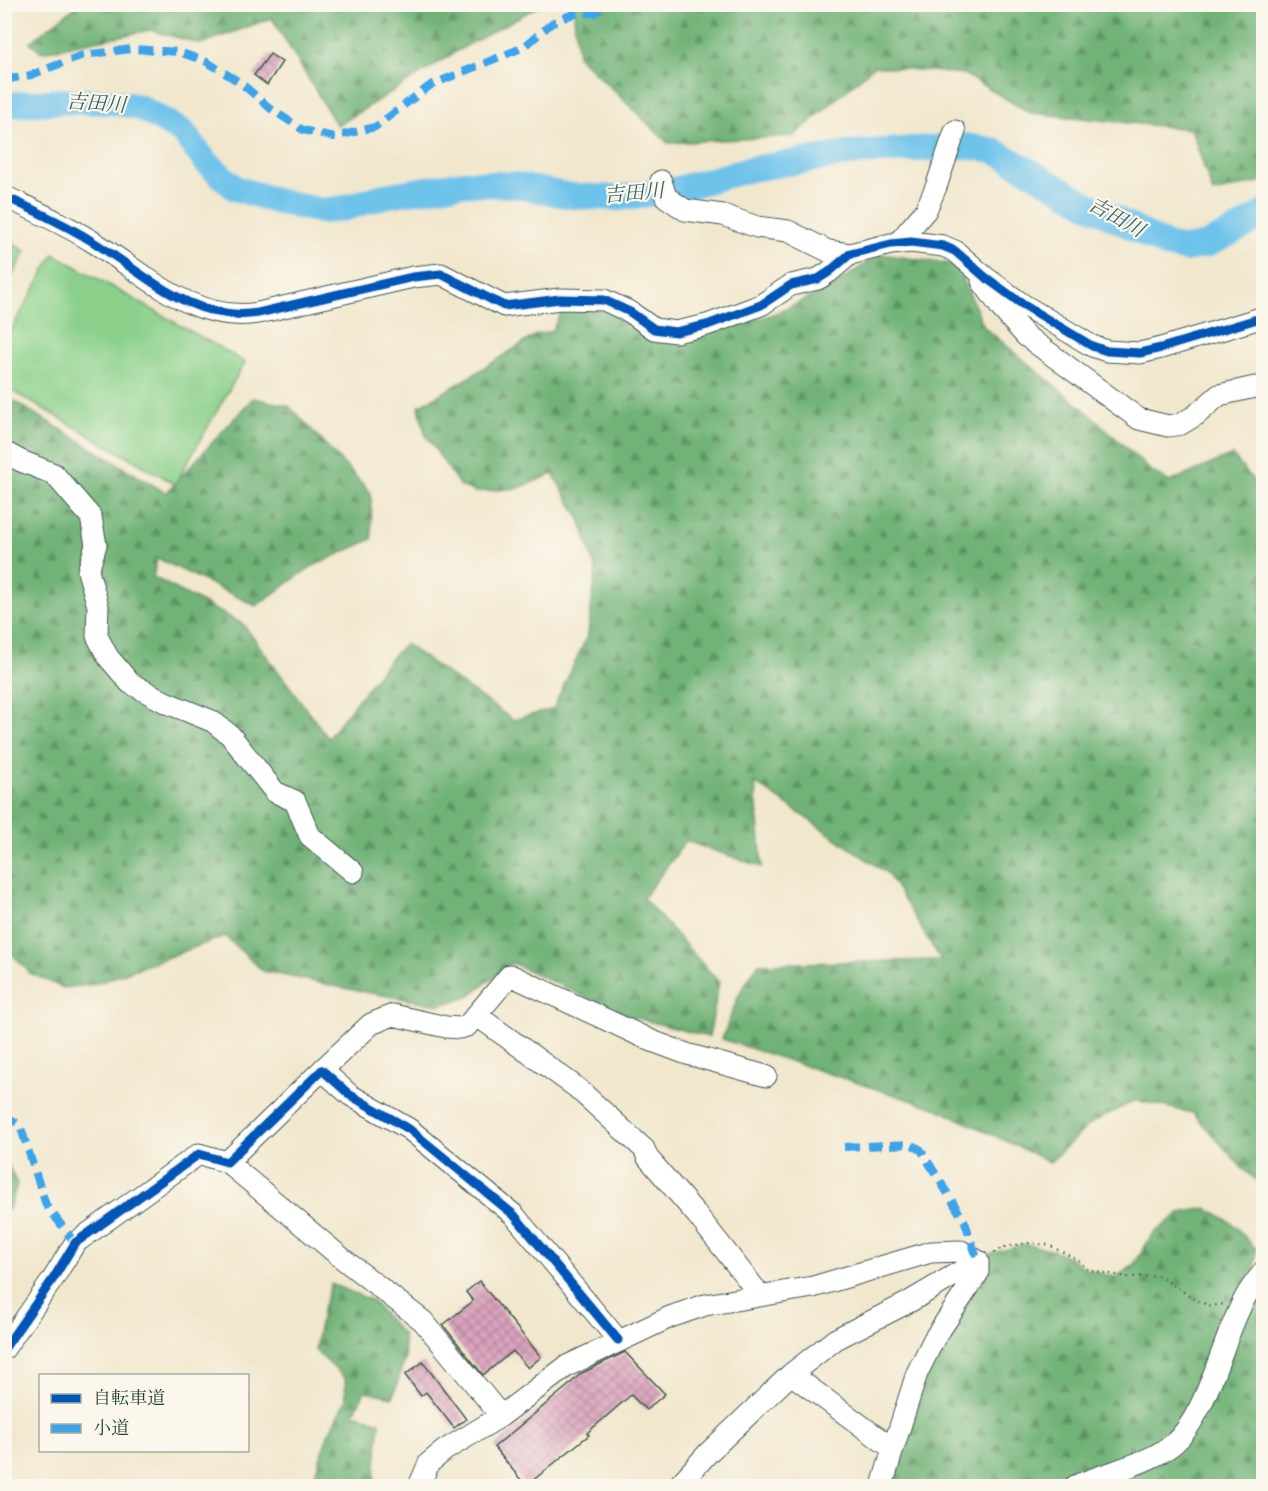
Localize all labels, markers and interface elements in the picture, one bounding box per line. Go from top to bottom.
water label: 吉田川 [65,89,129,119]
water label: 吉田川 [603,179,667,209]
water label: 吉田川 [1084,193,1150,244]
legend [39,1374,249,1452]
text: 自転車道 [93,1387,165,1410]
text: 小道 [93,1417,129,1440]

